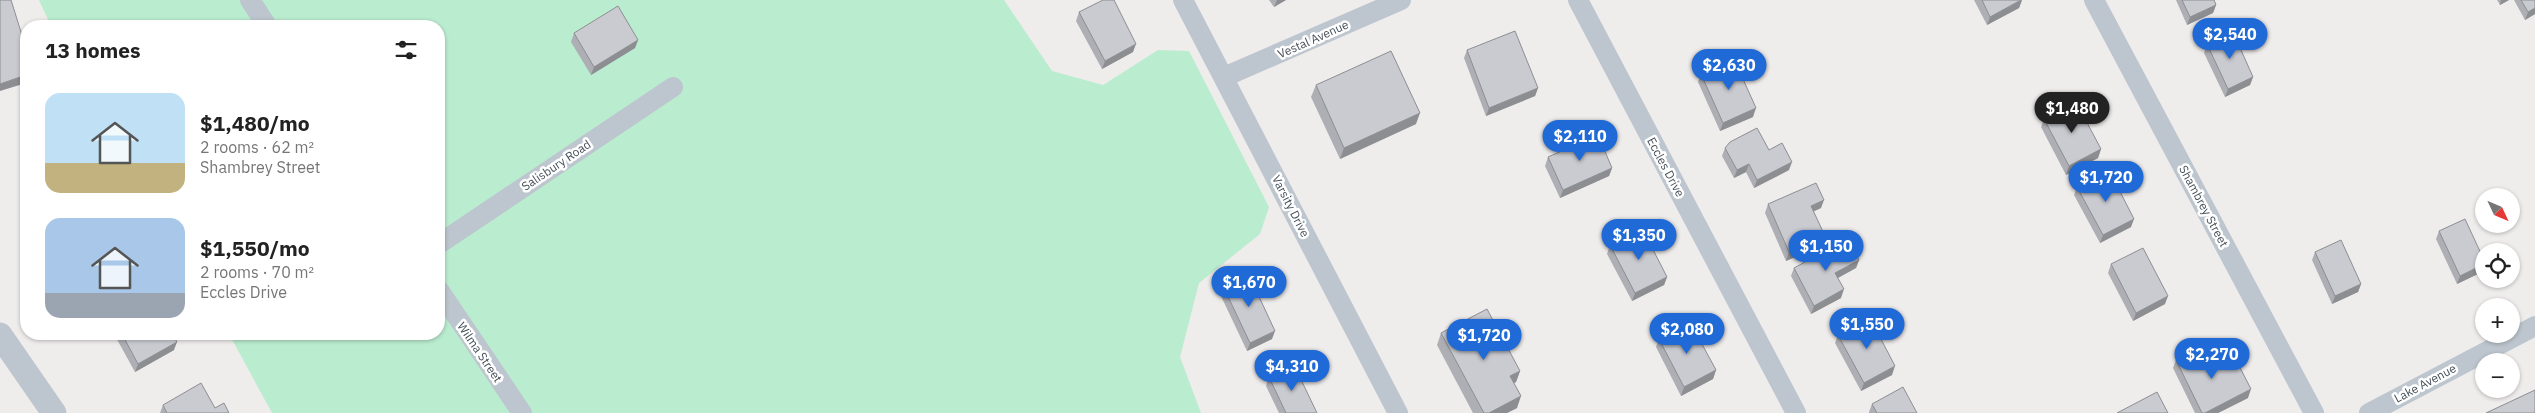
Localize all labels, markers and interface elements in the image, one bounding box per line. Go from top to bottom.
street label: Vestal Avenue [1275,17,1351,61]
pin: $2,540 [2189,18,2271,60]
text: $2,540 [2204,24,2256,44]
text: 13 homes [45,36,141,64]
icon: filters [392,36,420,64]
pin: $2,630 [1688,48,1770,91]
text: $2,630 [1703,55,1755,75]
pin: $1,480 [2031,92,2113,134]
text: $1,480 [2046,98,2098,118]
text: $1,480/mo [200,109,310,137]
icon: home [85,113,145,173]
pin: $2,110 [1539,120,1621,162]
text: $2,110 [1554,126,1606,146]
street label: Eccles Drive [1644,135,1688,200]
street label: Salisbury Road [519,136,593,194]
text: 2 rooms · 62 m² [200,137,314,157]
text: Shambrey Street [200,157,320,177]
pin: $1,720 [2065,160,2147,203]
street label: Shambrey Street [2176,163,2232,249]
text: $1,720 [2080,167,2132,187]
street label: Varsity Drive [1269,173,1313,240]
north arrow [2475,188,2520,232]
map controls [2475,188,2520,398]
pin: $1,350 [1598,218,1680,261]
text: $1,350 [1613,225,1665,245]
pin: $1,150 [1785,230,1867,272]
text: $1,550/mo [200,234,310,262]
text: $1,150 [1800,236,1852,256]
icon: home [85,238,145,298]
button: locate [2475,243,2520,288]
text: 2 rooms · 70 m² [200,262,314,282]
pin: $1,670 [1208,266,1290,308]
text: $1,670 [1223,272,1275,292]
text: Eccles Drive [200,282,287,302]
button: + [2475,298,2520,343]
pin: $1,550 [1826,308,1908,350]
pin: $2,080 [1646,312,1728,355]
text: $1,550 [1841,314,1893,334]
pin: $1,720 [1443,318,1525,361]
street label: Wilma Street [454,319,506,385]
text: $2,080 [1661,319,1713,339]
text: $1,720 [1458,325,1510,345]
pin: $2,270 [2171,338,2253,380]
text: $2,270 [2186,344,2238,364]
pin: $4,310 [1251,350,1333,392]
button: − [2475,353,2520,398]
text: $4,310 [1266,356,1318,376]
street label: Lake Avenue [2391,360,2459,406]

